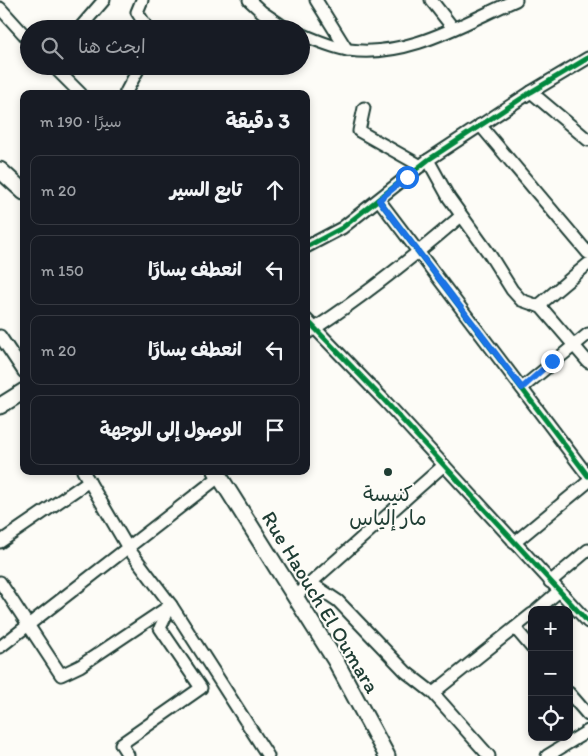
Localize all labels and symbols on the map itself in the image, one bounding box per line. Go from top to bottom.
route start [396,166,419,189]
route end [541,350,564,373]
marker: كنيسة مار إلياس [382,466,394,478]
place label: كنيسة مار إلياس [349,481,427,531]
street label: Rue Haouch El Oumara [257,507,385,698]

